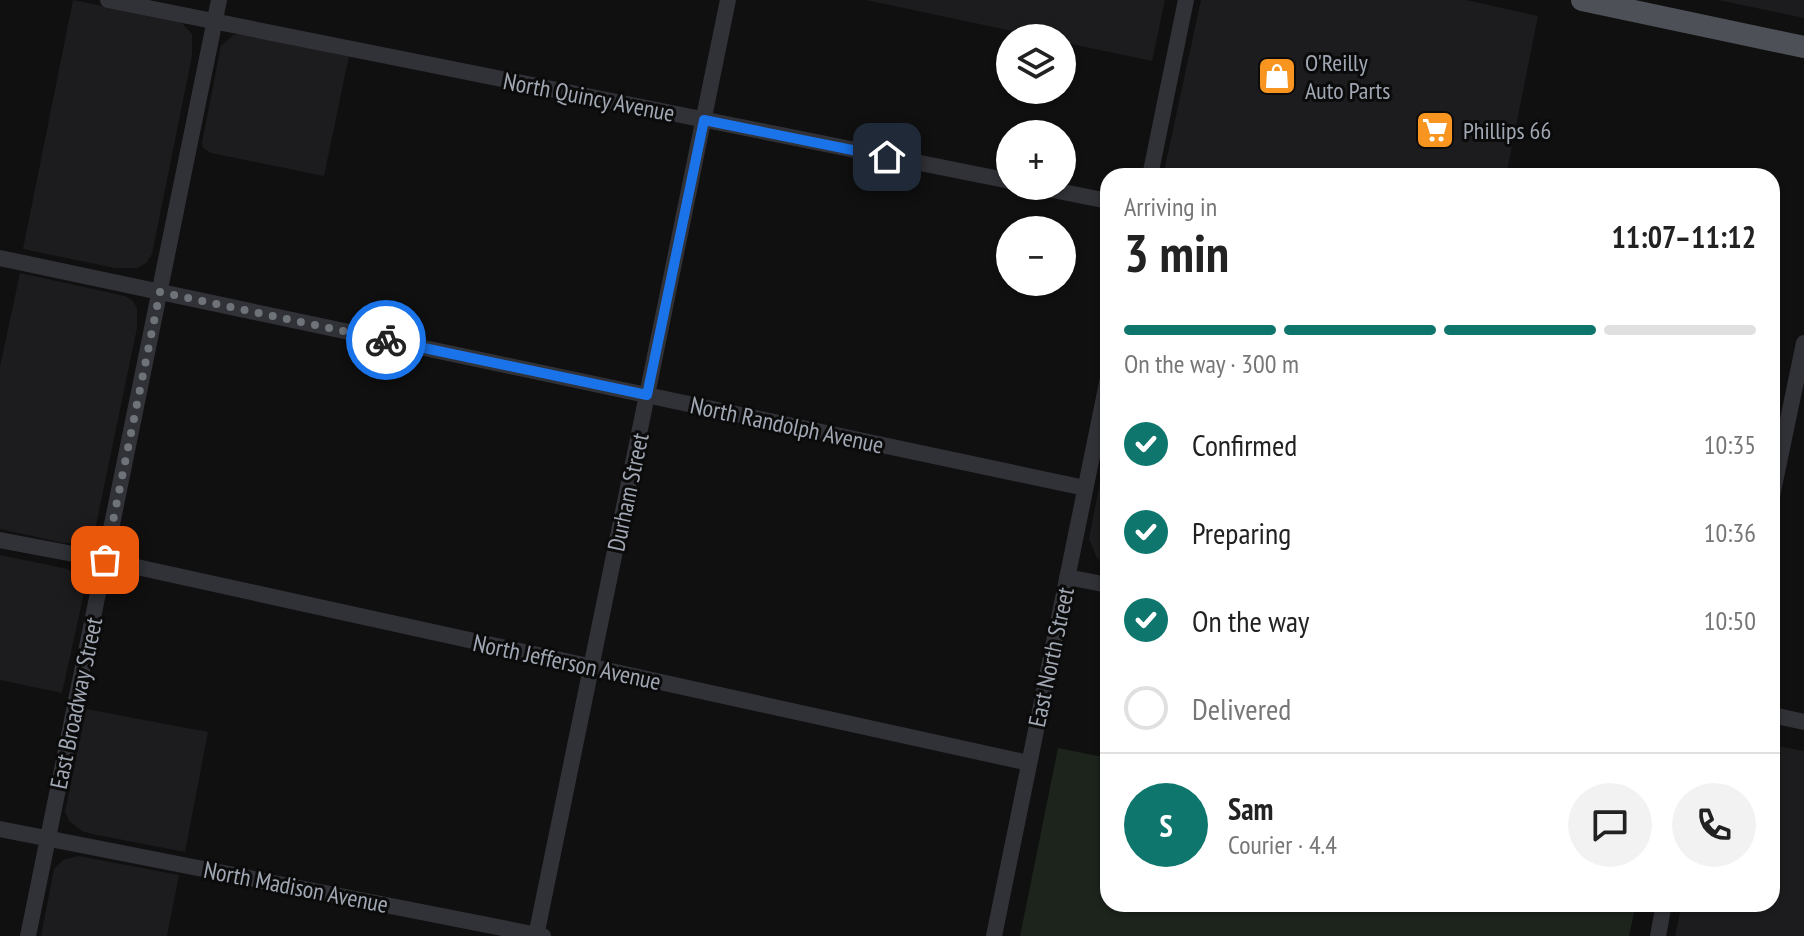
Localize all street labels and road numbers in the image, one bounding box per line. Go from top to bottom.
street label: North Quincy Avenue [501,65,677,129]
street label: North Randolph Avenue [688,389,886,461]
street label: Durham Street [600,430,656,554]
street label: East North Street [1021,584,1081,730]
street label: East Broadway Street [43,614,109,792]
street label: North Jefferson Avenue [470,627,664,697]
street label: North Madison Avenue [201,854,391,920]

